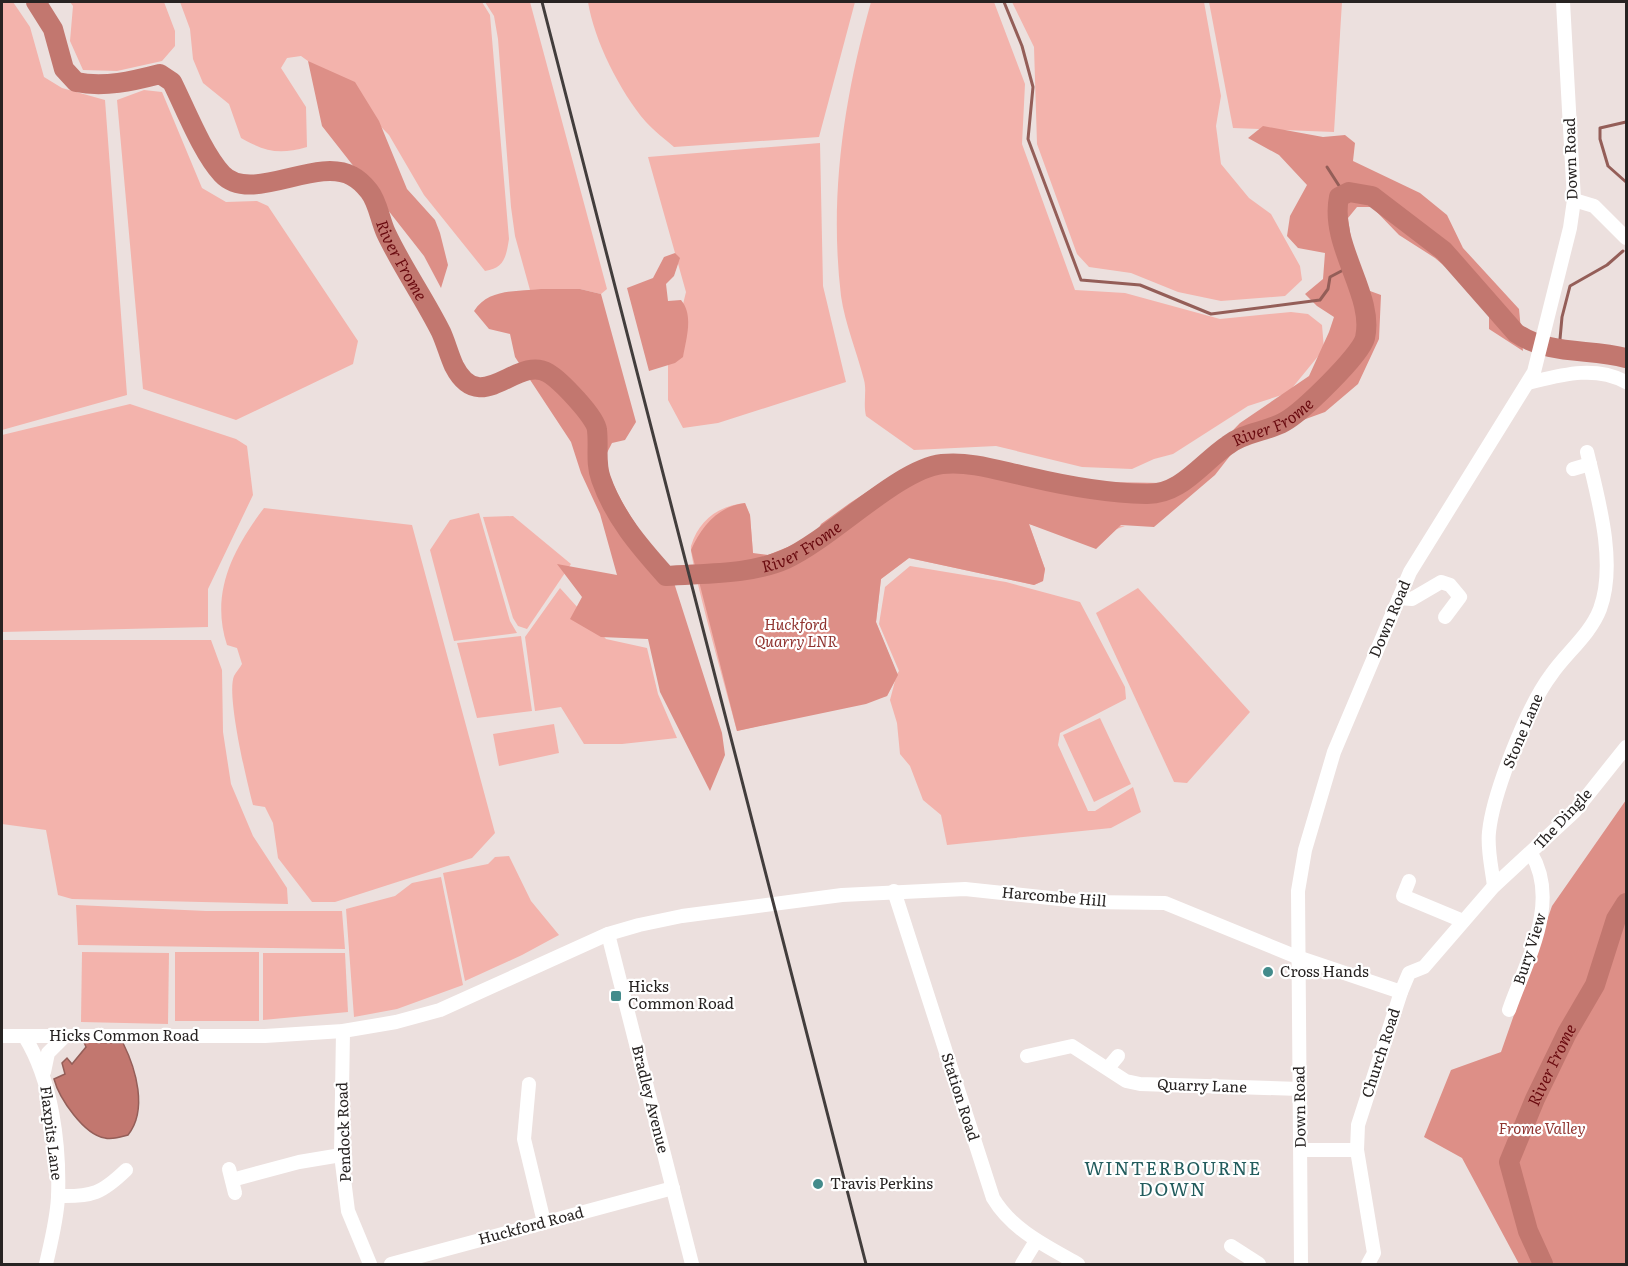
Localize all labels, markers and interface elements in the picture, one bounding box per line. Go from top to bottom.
street label: Down Road [1557,118,1582,201]
water label: River Frome [371,216,434,305]
water label: River Frome [1227,391,1318,451]
water label: River Frome [759,514,846,578]
street label: Down Road [1362,576,1415,661]
park label: Huckford Quarry LNR [755,612,838,652]
street label: Stone Lane [1496,689,1548,771]
street label: The Dingle [1527,782,1597,854]
street label: Harcombe Hill [1001,879,1108,912]
street label: Bury View [1506,909,1551,988]
place label: Cross Hands [1280,959,1369,982]
marker: Cross Hands [1261,965,1275,979]
place label: Hicks Common Road [628,974,734,1014]
marker: Hicks Common Road [609,989,623,1003]
street label: Church Road [1354,1005,1405,1100]
water label: River Frome [1520,1018,1581,1109]
street label: Hicks Common Road [49,1023,199,1046]
street label: Bradley Avenue [627,1042,676,1155]
street label: Station Road [936,1050,986,1144]
street label: Down Road [1286,1066,1311,1148]
street label: Quarry Lane [1157,1071,1248,1098]
street label: Pendock Road [329,1082,356,1183]
street label: Flaxpits Lane [35,1084,70,1182]
park label: Frome Valley [1499,1116,1585,1139]
district label: WINTERBOURNE DOWN [1084,1154,1262,1202]
place label: Travis Perkins [830,1171,933,1194]
marker: Travis Perkins [811,1177,825,1191]
street label: Huckford Road [475,1199,586,1250]

